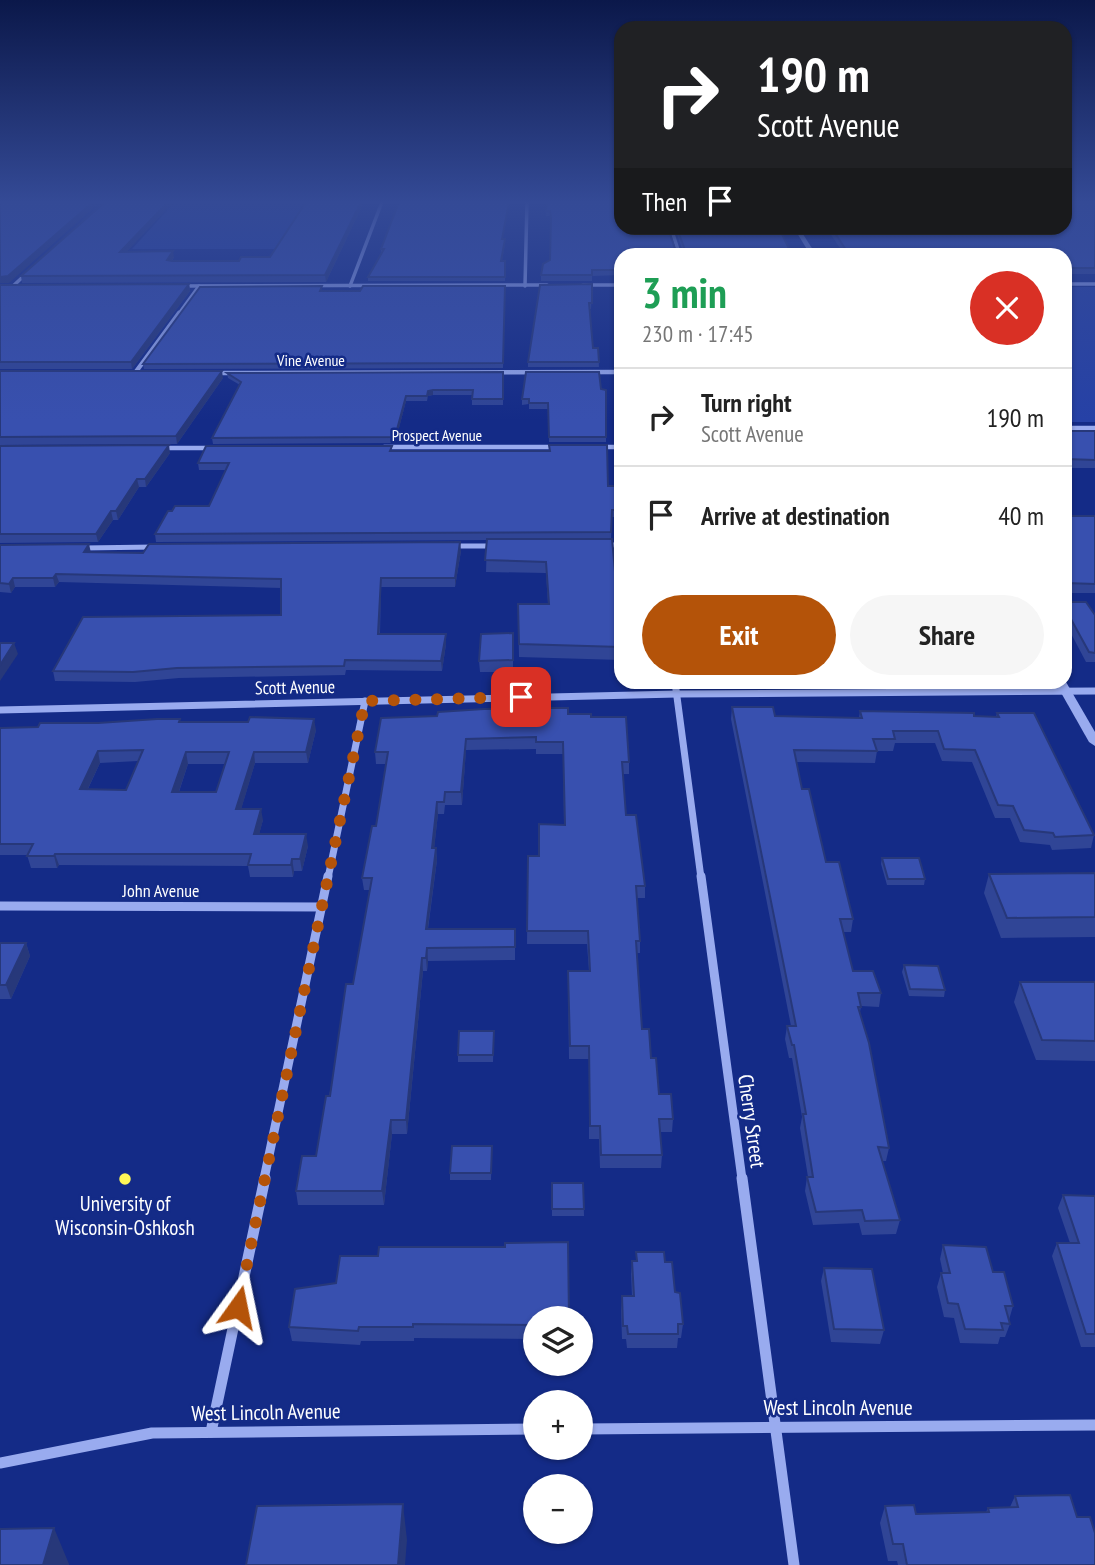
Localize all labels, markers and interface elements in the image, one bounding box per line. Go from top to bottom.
text: 190 m [757,42,870,106]
icon: right [642,49,733,140]
text: Scott Avenue [757,104,900,146]
icon: arrive [701,182,739,220]
text: Then [642,185,687,218]
text: 3 min [642,265,727,320]
button: close [970,271,1044,345]
text: 230 m · 17:45 [642,319,754,348]
street label: Vine Avenue [276,350,345,370]
text: Turn right [701,386,792,419]
icon: right [642,398,680,436]
text: 190 m [986,401,1044,434]
text: Scott Avenue [701,419,804,448]
street label: Prospect Avenue [392,425,482,445]
icon: arrive [642,496,680,534]
text: Arrive at destination [701,499,890,532]
text: 40 m [998,499,1044,532]
button: Exit [642,595,836,675]
button: Share [850,595,1044,675]
pin [491,667,551,727]
street label: Scott Avenue [255,675,335,699]
icon: arrive [502,678,540,716]
street label: John Avenue [122,879,199,902]
street label: Cherry Street [732,1072,772,1170]
marker: University of Wisconsin-Oshkosh [117,1171,133,1187]
place label: University of Wisconsin-Oshkosh [55,1190,195,1241]
position arrow [201,1270,275,1344]
map controls [523,1306,593,1544]
button: layers [523,1306,593,1376]
button: + [523,1390,593,1460]
street label: West Lincoln Avenue [763,1394,913,1421]
street label: West Lincoln Avenue [191,1397,341,1427]
button: − [523,1474,593,1544]

